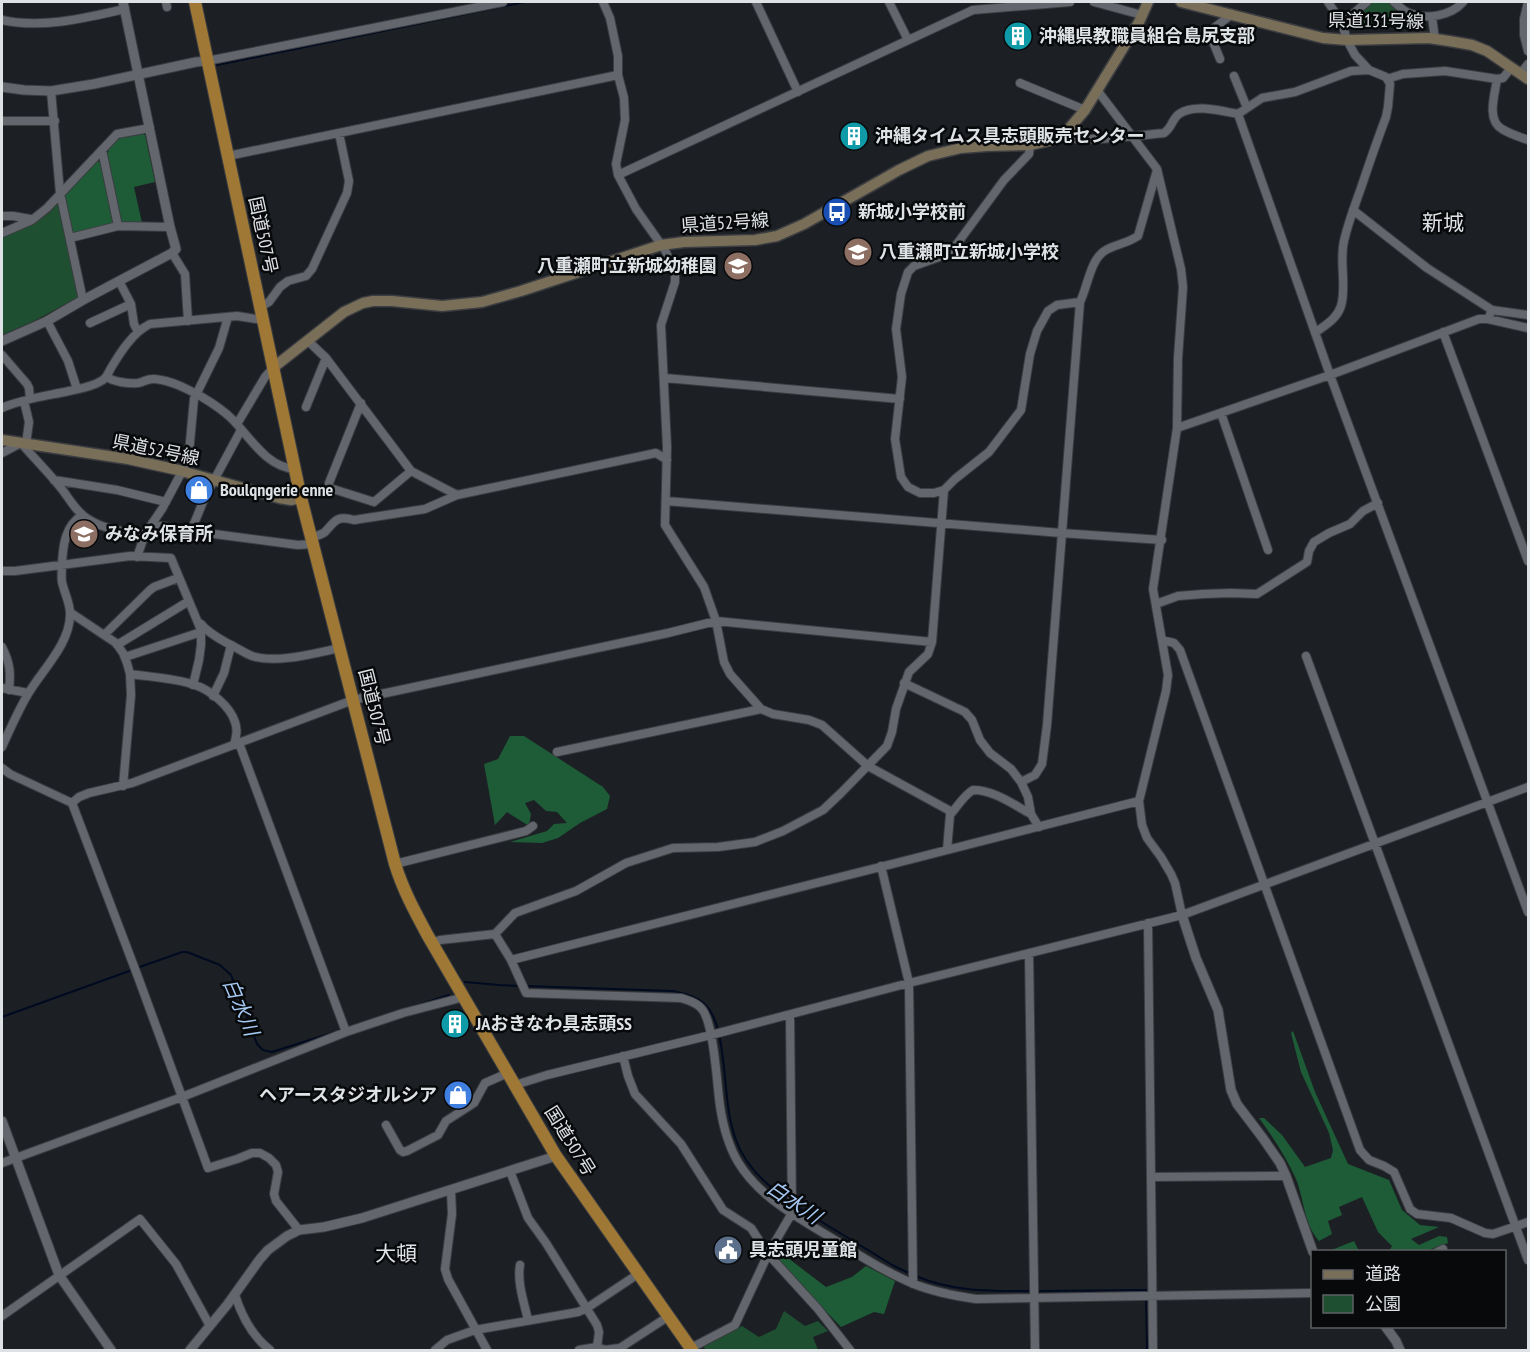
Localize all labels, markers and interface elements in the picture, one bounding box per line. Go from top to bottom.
street label: 県道131号線 [1328,8,1424,33]
building icon: 沖縄県教職員組合島尻支部 [1002,20,1034,52]
place label: 沖縄県教職員組合島尻支部 [1039,24,1255,47]
building icon: 沖縄タイムス具志頭販売センター [838,120,870,152]
place label: 沖縄タイムス具志頭販売センター [875,124,1145,147]
street label: 国道507号 [244,194,283,276]
bus stop icon: 新城小学校前 [821,196,853,228]
place label: 新城小学校前 [858,200,966,223]
street label: 県道52号線 [680,208,770,237]
district label: 新城 [1422,209,1464,236]
school or university icon: 八重瀬町立新城小学校 [842,236,874,268]
place label: 八重瀬町立新城小学校 [879,240,1059,263]
school or university icon: 八重瀬町立新城幼稚園 [722,250,754,282]
place label: 八重瀬町立新城幼稚園 [537,254,717,277]
street label: 県道52号線 [111,429,202,470]
shop icon: Boulqngerie enne [183,474,215,506]
place label: Boulqngerie enne [220,478,334,501]
school or university icon: みなみ保育所 [68,518,100,550]
place label: みなみ保育所 [105,522,213,545]
street label: 国道507号 [354,666,395,748]
water label: 白水川 [217,974,265,1042]
building icon: JAおきなわ具志頭SS [439,1008,471,1040]
place label: JAおきなわ具志頭SS [475,1012,632,1035]
shop icon: ヘアースタジオルシア [442,1079,474,1111]
place label: ヘアースタジオルシア [259,1083,437,1106]
street label: 国道507号 [540,1101,601,1180]
water label: 白水川 [762,1174,828,1231]
public building icon: 具志頭児童館 [712,1234,744,1266]
place label: 具志頭児童館 [749,1238,857,1261]
district label: 大頓 [375,1240,417,1267]
legend [1311,1250,1506,1328]
text: 道路 [1365,1262,1401,1285]
text: 公園 [1365,1292,1401,1315]

